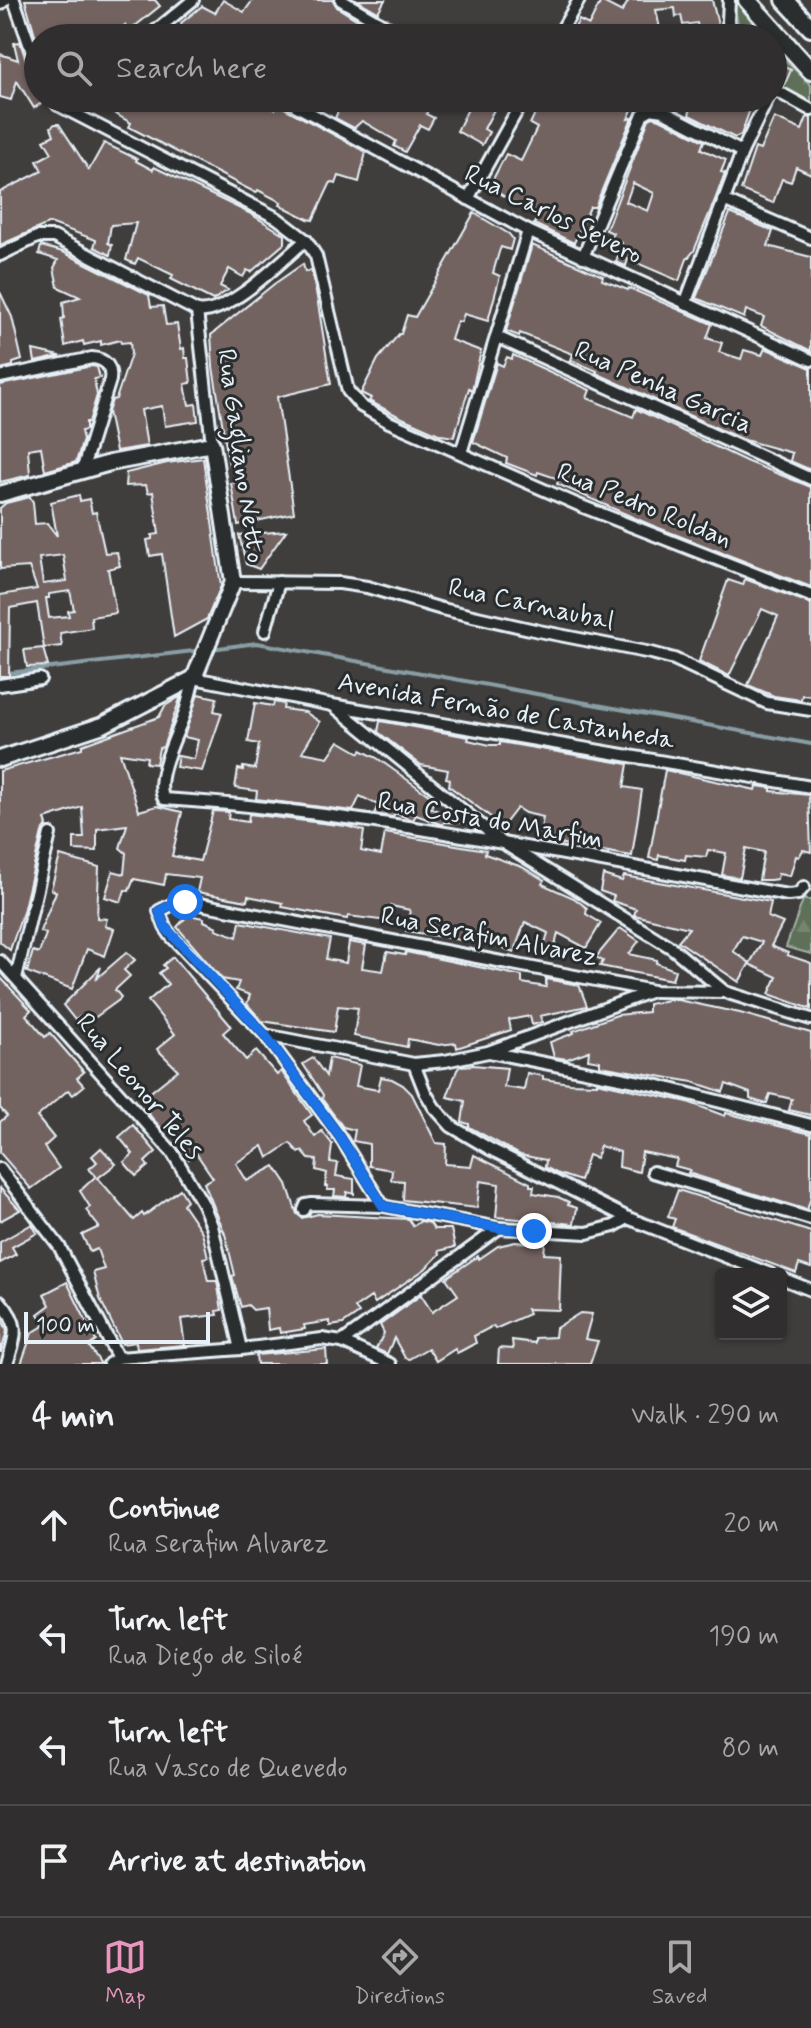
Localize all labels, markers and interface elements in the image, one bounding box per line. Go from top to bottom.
search box [24,24,787,112]
icon: search [52,46,96,90]
text: Search here [116,49,267,88]
street label: Rua Carlos Severo [458,157,648,273]
street label: Rua Penha Garcia [569,334,757,442]
street label: Rua Gagliano Netto [205,347,272,566]
street label: Rua Pedro Roldan [551,455,737,557]
street label: Rua Carnaubal [445,571,617,639]
street label: Avenida Fernão de Castanheda [335,666,677,758]
street label: Rua Costa do Marfim [375,784,605,858]
route start [167,884,203,920]
street label: Rua Serafim Alvarez [378,899,600,975]
street label: Rua Leonor Teles [68,1007,210,1167]
route end [516,1213,552,1249]
map controls [715,1268,787,1340]
button: layers [715,1268,787,1340]
scale bar [24,1308,210,1344]
text: 100 m [36,1312,95,1340]
text: 4 min [32,1394,115,1439]
text: Walk · 290 m [631,1399,779,1433]
text: Continue [108,1489,220,1528]
icon: ahead [32,1503,76,1547]
text: 20 m [724,1508,779,1542]
text: Rua Serafim Alvarez [108,1528,329,1562]
text: Turn left [108,1601,228,1640]
icon: left [32,1615,76,1659]
text: 190 m [709,1620,779,1654]
text: Rua Diego de Siloé [108,1640,302,1674]
text: Turn left [108,1713,228,1752]
icon: left [32,1727,76,1771]
text: 80 m [722,1732,779,1766]
text: Rua Vasco de Quevedo [108,1752,348,1786]
icon: arrive [32,1839,76,1883]
text: Arrive at destination [108,1842,366,1881]
tab: Map [103,1935,147,2011]
tab: Directions [354,1935,445,2011]
tab: Saved [652,1935,707,2011]

